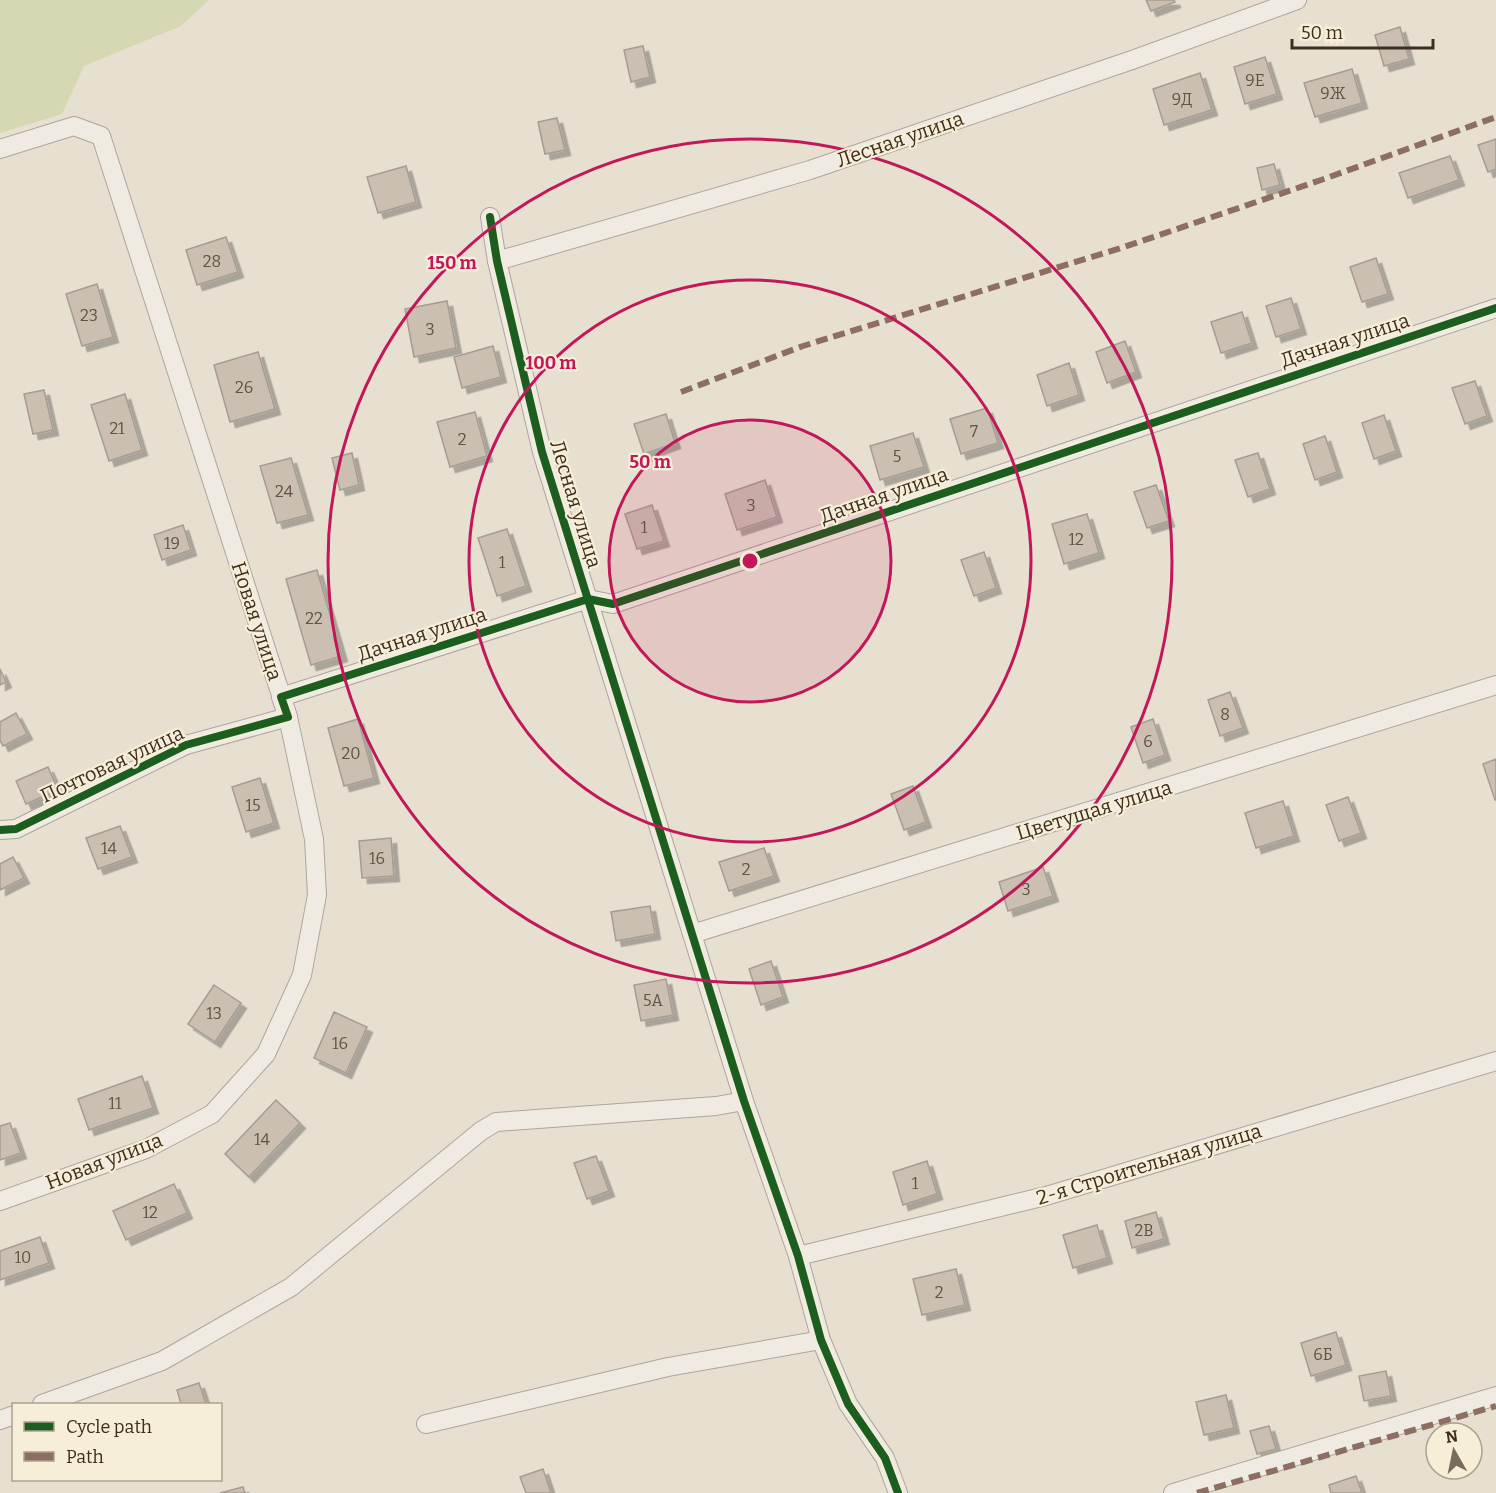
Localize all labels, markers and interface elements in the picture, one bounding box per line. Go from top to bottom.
scale bar [1292,12,1433,50]
text: 50 m [1301,22,1343,44]
house number: 9Е [1245,71,1265,90]
house number: 9Ж [1320,84,1346,103]
house number: 9Д [1172,90,1192,109]
street label: Лесная улица [833,106,967,172]
house number: 28 [203,252,221,271]
text: 150 m [427,252,477,274]
house number: 23 [80,306,98,325]
street label: Дачная улица [1278,308,1412,372]
house number: 3 [425,320,435,339]
text: 100 m [525,352,577,374]
house number: 26 [235,378,253,397]
house number: 21 [109,419,125,438]
house number: 7 [970,422,978,441]
house number: 2 [458,430,466,449]
street label: Лесная улица [545,437,607,571]
house number: 5 [893,447,901,466]
text: 50 m [629,451,671,473]
street label: Дачная улица [817,462,951,528]
house number: 24 [275,482,294,501]
house number: 3 [746,496,756,515]
house number: 1 [641,518,648,537]
house number: 12 [1068,530,1084,549]
house number: 19 [164,534,180,553]
centre of rings [740,551,760,571]
house number: 1 [499,553,506,572]
street label: Новая улица [227,559,287,683]
street label: Дачная улица [355,602,489,666]
house number: 22 [305,609,323,628]
house number: 8 [1220,705,1230,724]
street label: Почтовая улица [37,720,187,808]
house number: 6 [1143,732,1153,751]
house number: 20 [342,744,360,763]
street label: Цветущая улица [1013,775,1175,845]
house number: 15 [245,796,261,815]
house number: 14 [101,839,118,858]
house number: 16 [369,849,385,868]
house number: 2 [742,860,750,879]
house number: 3 [1021,880,1031,899]
house number: 5А [643,991,664,1010]
house number: 13 [206,1004,222,1023]
house number: 16 [332,1034,348,1053]
house number: 11 [109,1094,122,1113]
street label: 2-я Строительная улица [1034,1118,1264,1210]
street label: Новая улица [42,1128,166,1194]
house number: 14 [254,1130,271,1149]
house number: 1 [912,1174,919,1193]
house number: 12 [142,1203,158,1222]
house number: 2В [1134,1221,1154,1240]
house number: 10 [15,1248,31,1267]
house number: 2 [935,1283,943,1302]
house number: 6Б [1313,1345,1333,1364]
legend [12,1403,222,1481]
text: Cycle path [66,1416,152,1438]
north arrow [1424,1421,1484,1481]
text: N [1444,1426,1459,1447]
text: Path [66,1446,104,1468]

